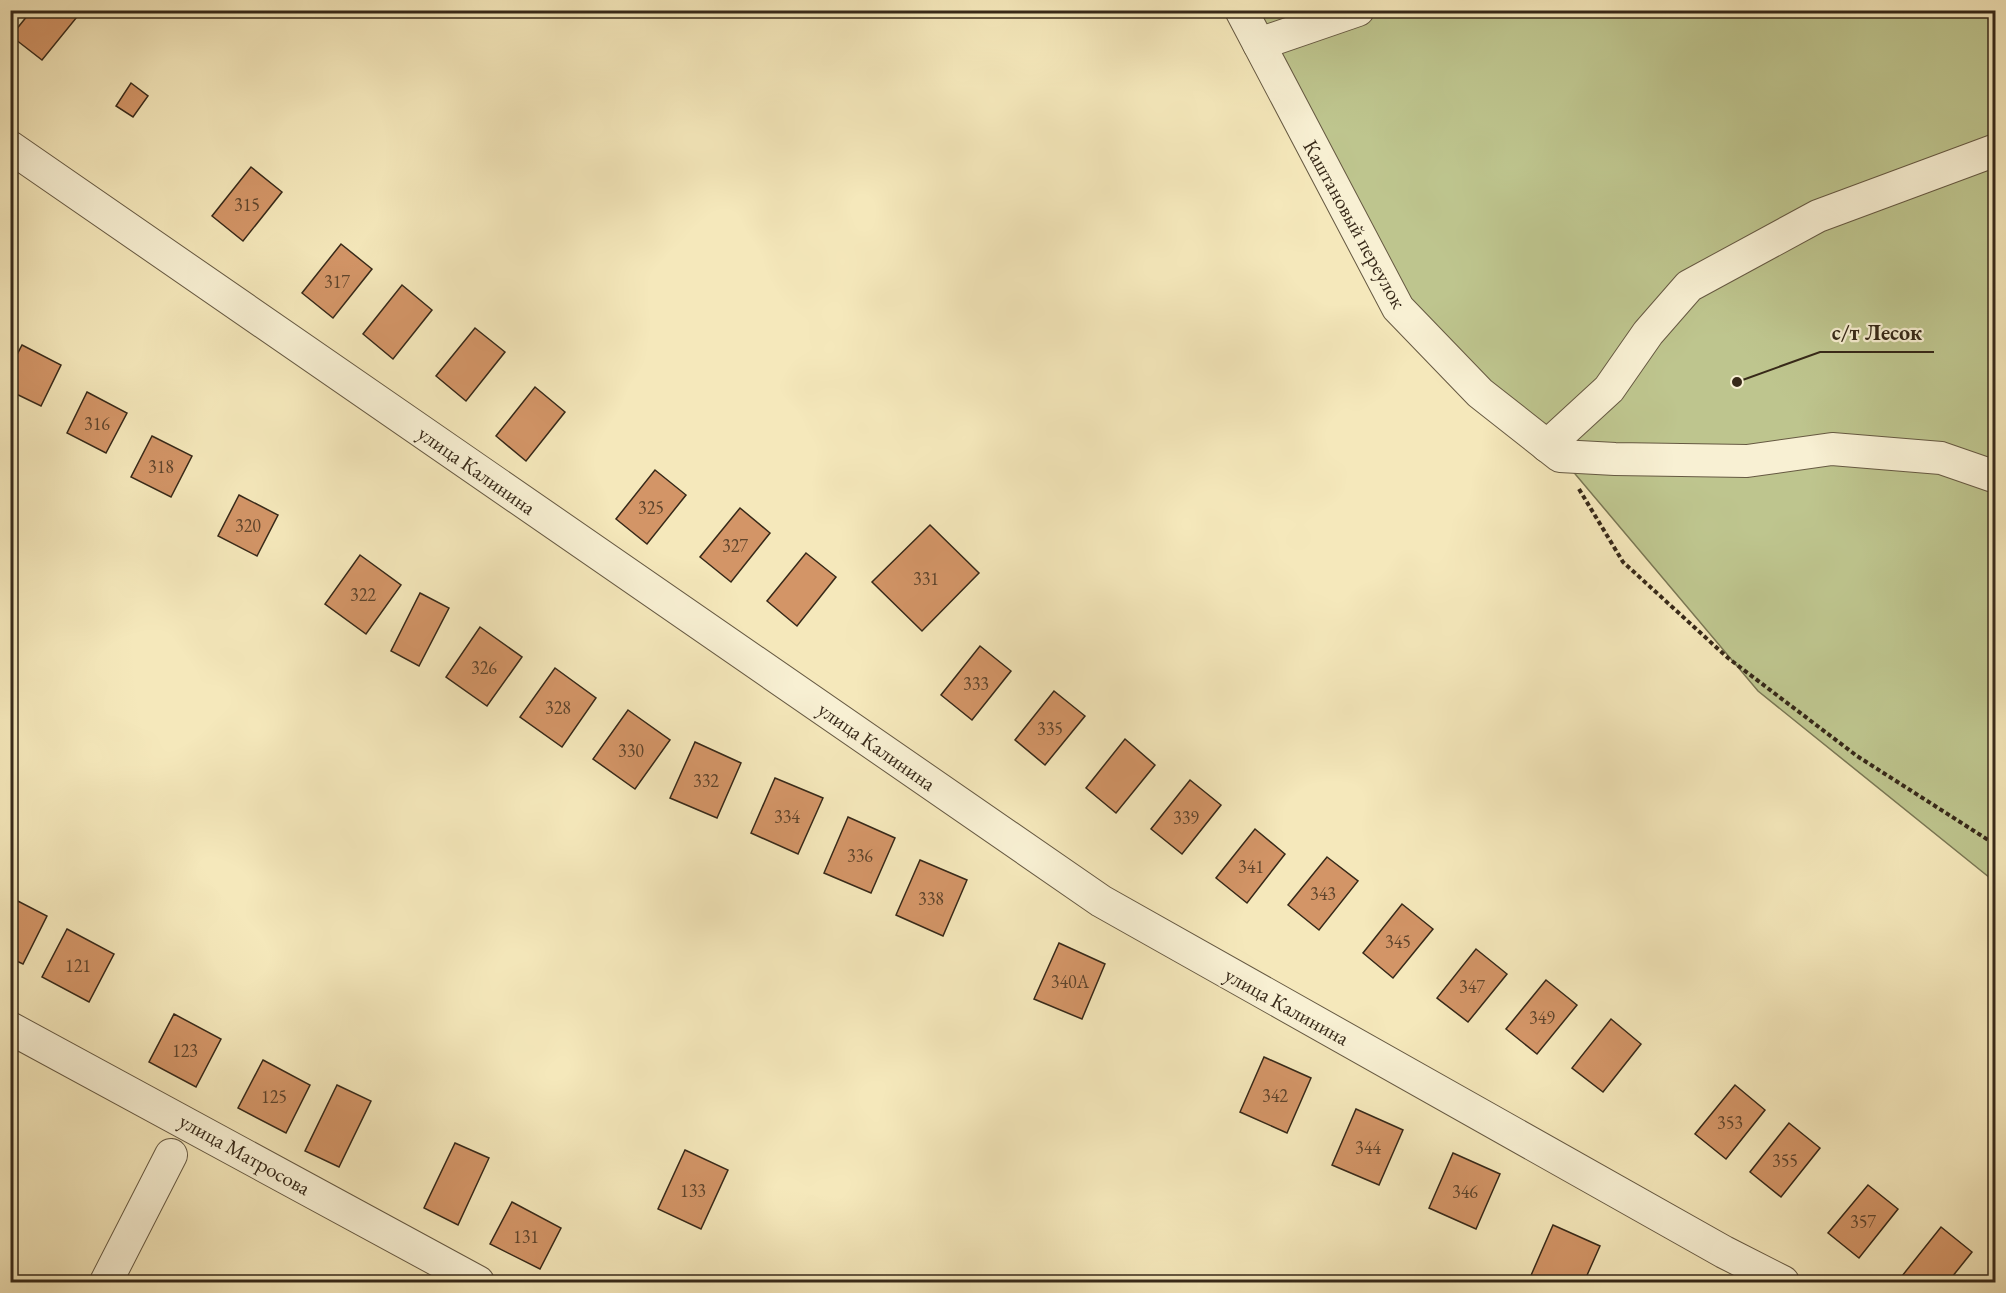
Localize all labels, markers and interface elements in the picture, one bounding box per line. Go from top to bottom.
street label: Каштановый переулок [1297,135,1413,313]
house number: 315 [234,193,260,216]
house number: 317 [324,270,350,293]
callout: с/т Лесок [1820,312,1934,352]
text: с/т Лесок [1832,318,1923,347]
house number: 316 [84,412,110,435]
street label: улица Калинина [413,419,542,521]
house number: 318 [148,455,174,478]
house number: 325 [638,496,664,519]
house number: 320 [235,514,261,537]
house number: 327 [722,534,748,557]
house number: 331 [913,567,939,590]
house number: 322 [350,583,376,606]
house number: 326 [471,656,497,679]
house number: 333 [963,672,989,695]
street label: улица Калинина [813,695,942,797]
house number: 328 [545,696,571,719]
house number: 335 [1037,717,1063,740]
house number: 330 [618,739,644,762]
house number: 332 [693,769,719,792]
house number: 334 [774,805,800,828]
house number: 339 [1173,806,1199,829]
house number: 336 [847,844,873,867]
house number: 341 [1238,855,1264,878]
house number: 343 [1310,882,1336,905]
house number: 338 [918,887,944,910]
house number: 345 [1385,930,1411,953]
house number: 121 [65,954,91,977]
street label: улица Калинина [1220,961,1354,1052]
house number: 340А [1051,970,1090,993]
house number: 347 [1459,975,1485,998]
house number: 349 [1529,1006,1555,1029]
house number: 123 [172,1039,198,1062]
house number: 342 [1262,1084,1288,1107]
house number: 125 [261,1085,287,1108]
street label: улица Матросова [175,1107,316,1201]
house number: 353 [1717,1111,1743,1134]
house number: 344 [1355,1136,1381,1159]
house number: 355 [1772,1149,1798,1172]
house number: 133 [680,1179,706,1202]
house number: 346 [1452,1180,1478,1203]
house number: 357 [1850,1210,1876,1233]
house number: 131 [513,1225,539,1248]

